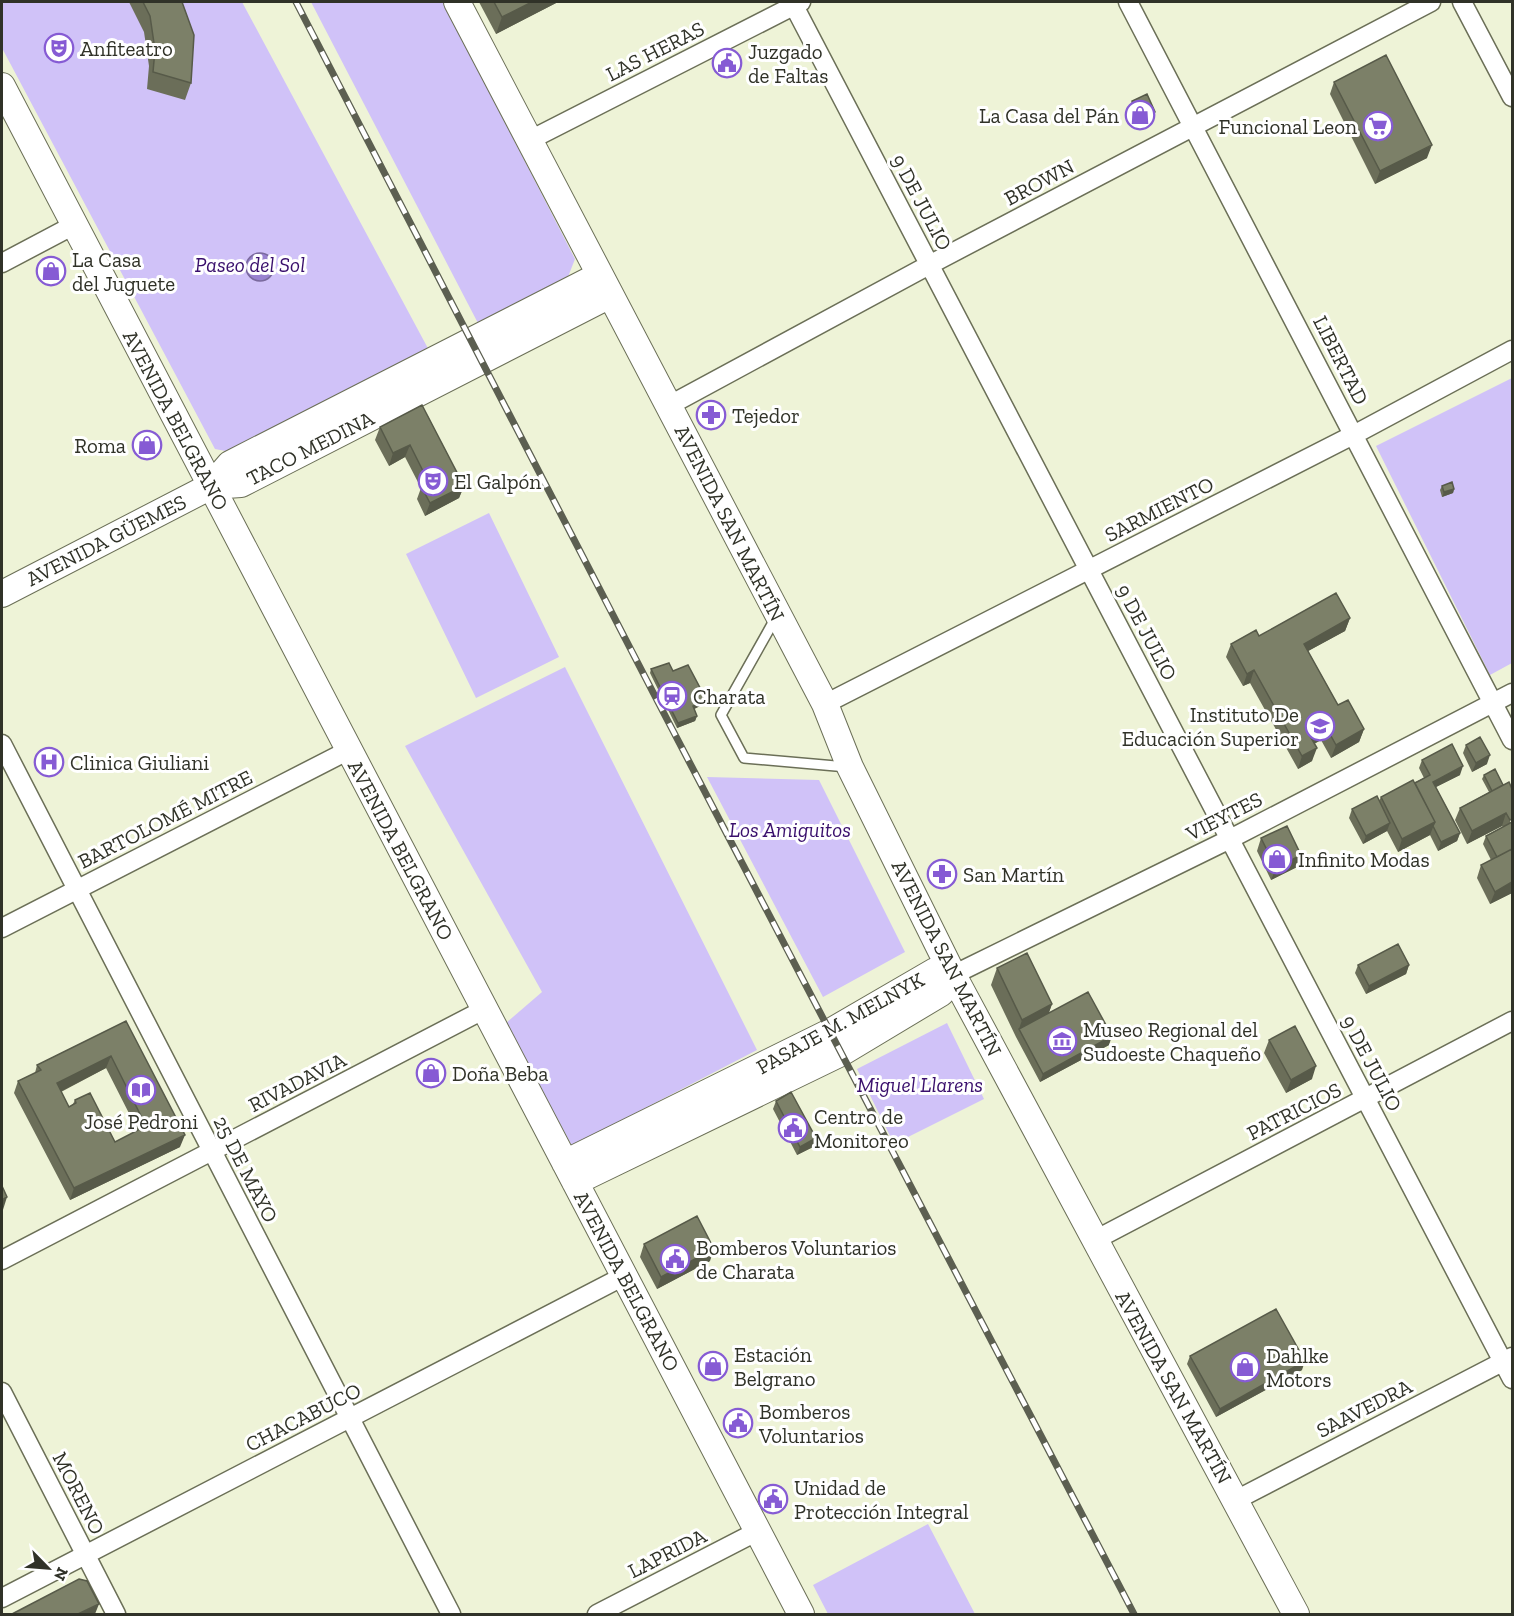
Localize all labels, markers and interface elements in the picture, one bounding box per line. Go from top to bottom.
street label: LAS HERAS [602,16,708,86]
theatre icon: Anfiteatro [43,32,75,64]
place label: Anfiteatro [80,36,173,61]
place label: Juzgado de Faltas [748,39,828,88]
public building icon: Juzgado de Faltas [711,47,743,79]
shop icon: La Casa del Pán [1124,99,1156,131]
place label: La Casa del Pán [979,103,1119,128]
supermarket icon: Funcional Leon [1362,110,1394,142]
place label: Funcional Leon [1218,114,1357,139]
street label: 9 DE JULIO [886,150,958,254]
street label: BROWN [1000,153,1078,211]
place label: La Casa del Juguete [72,247,175,296]
park label: Paseo del Sol [195,252,305,277]
shop icon: La Casa del Juguete [35,255,67,287]
street label: LIBERTAD [1308,311,1374,409]
street label: AVENIDA BELGRANO [118,326,234,514]
pharmacy icon: Tejedor [695,399,727,431]
place label: Tejedor [732,403,800,429]
street label: TACO MEDINA [242,405,378,491]
street label: AVENIDA SAN MARTÍN [670,421,790,625]
shop icon: Roma [131,429,163,461]
place label: Roma [74,433,126,458]
theatre icon: El Galpón [417,465,449,497]
place label: El Galpón [454,469,541,494]
street label: SARMIENTO [1100,471,1218,547]
street label: AVENIDA GÜEMES [22,489,190,591]
street label: 9 DE JULIO [1111,580,1183,684]
station icon: Charata [656,680,688,712]
place label: Charata [693,684,765,709]
place label: Instituto De Educación Superior [1122,702,1299,751]
school or university icon: Instituto De Educación Superior [1304,710,1336,742]
hospital icon: Clinica Giuliani [33,746,65,778]
place label: Clinica Giuliani [70,750,209,775]
street label: AVENIDA BELGRANO [343,756,459,944]
street label: BARTOLOMÉ MITRE [74,764,256,874]
street label: VIEYTES [1181,786,1266,846]
park label: Los Amiguitos [729,817,851,842]
shop icon: Infinito Modas [1261,843,1293,875]
place label: Infinito Modas [1298,847,1430,872]
street label: AVENIDA SAN MARTÍN [887,856,1007,1060]
pharmacy icon: San Martín [926,858,958,890]
place label: San Martín [963,862,1064,887]
street label: PASAJE M. MELNYK [752,966,929,1079]
street label: 9 DE JULIO [1336,1011,1408,1115]
place label: Museo Regional del Sudoeste Chaqueño [1083,1017,1261,1066]
museum icon: Museo Regional del Sudoeste Chaqueño [1046,1025,1078,1057]
street label: RIVADAVIA [244,1047,350,1117]
shop icon: Doña Beba [415,1057,447,1089]
place label: Doña Beba [452,1061,548,1086]
park label: Miguel Llarens [857,1072,983,1097]
library icon: José Pedroni [125,1074,157,1106]
street label: PATRICIOS [1243,1077,1345,1145]
place label: Centro de Monitoreo [814,1104,909,1153]
place label: José Pedroni [84,1109,198,1134]
street label: 25 DE MAYO [209,1112,283,1226]
public building icon: Centro de Monitoreo [777,1112,809,1144]
street label: AVENIDA BELGRANO [569,1187,685,1375]
place label: Bomberos Voluntarios de Charata [696,1235,897,1284]
public building icon: Bomberos Voluntarios de Charata [659,1243,691,1275]
street label: AVENIDA SAN MARTÍN [1110,1286,1238,1488]
place label: Estación Belgrano [734,1342,815,1391]
place label: Dahlke Motors [1266,1343,1331,1392]
shop icon: Estación Belgrano [697,1350,729,1382]
shop icon: Dahlke Motors [1229,1351,1261,1383]
street label: SAAVEDRA [1312,1373,1416,1443]
street label: CHACABUCO [241,1377,365,1457]
place label: Bomberos Voluntarios [758,1399,864,1448]
public building icon: Bomberos Voluntarios [722,1407,754,1439]
street label: MORENO [48,1448,110,1538]
place label: Unidad de Protección Integral [794,1475,969,1524]
public building icon: Unidad de Protección Integral [757,1483,789,1515]
street label: LAPRIDA [624,1523,711,1583]
north arrow [18,1538,78,1598]
text: N [50,1565,72,1584]

